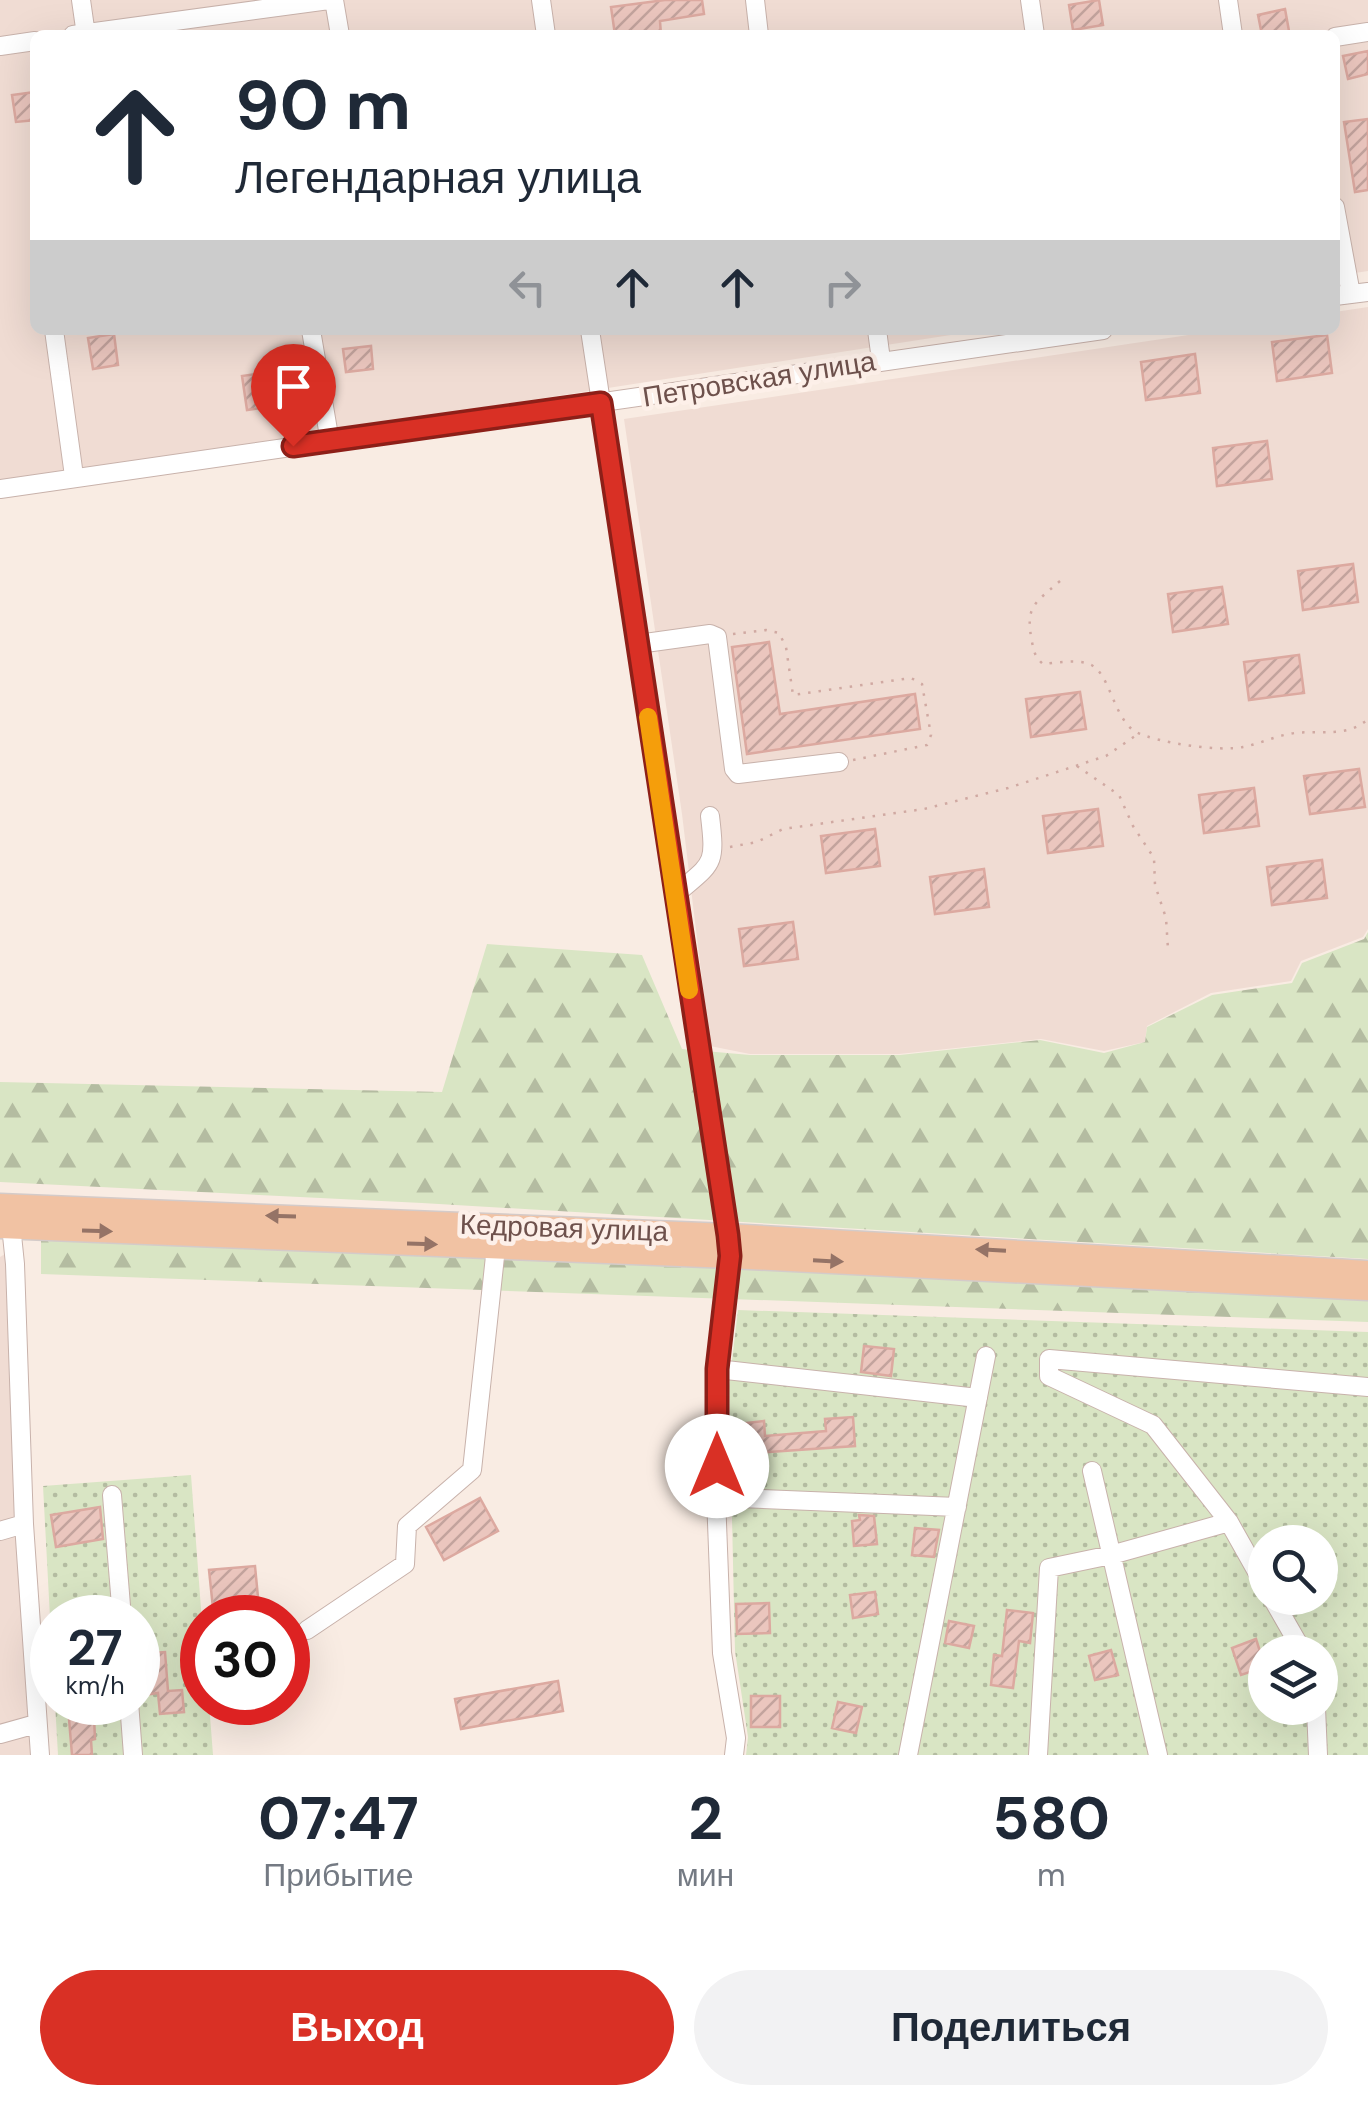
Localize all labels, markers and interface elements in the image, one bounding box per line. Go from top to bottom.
text: 90 m [235,60,411,151]
icon: ahead [70,70,200,200]
text: Легендарная улица [235,148,641,207]
icon: left [500,260,555,315]
icon: ahead [605,260,660,315]
icon: ahead [710,260,765,315]
icon: right [815,260,870,315]
street label: Петровская улица [640,342,879,416]
pin [251,344,336,447]
icon: arrive [266,359,321,414]
street label: Кедровая улица [459,1206,669,1250]
one-way arrow [265,1208,297,1224]
one-way arrow [82,1223,114,1239]
one-way arrow [407,1236,439,1252]
one-way arrow [975,1242,1007,1258]
one-way arrow [812,1254,844,1270]
position arrow [665,1414,769,1518]
map controls [1248,1525,1338,1725]
button: search [1248,1525,1338,1615]
speed limit sign: 30 [180,1595,310,1725]
text: 27 [67,1615,123,1681]
button: layers [1248,1635,1338,1725]
text: km/h [65,1669,125,1702]
text: 07:47 [258,1779,419,1858]
text: 2 [688,1779,723,1858]
text: 580 [992,1779,1110,1858]
text: Прибытие [263,1854,414,1896]
text: мин [677,1854,734,1896]
text: m [1037,1854,1065,1896]
button: Выход [40,1970,674,2085]
button: Поделиться [694,1970,1328,2085]

